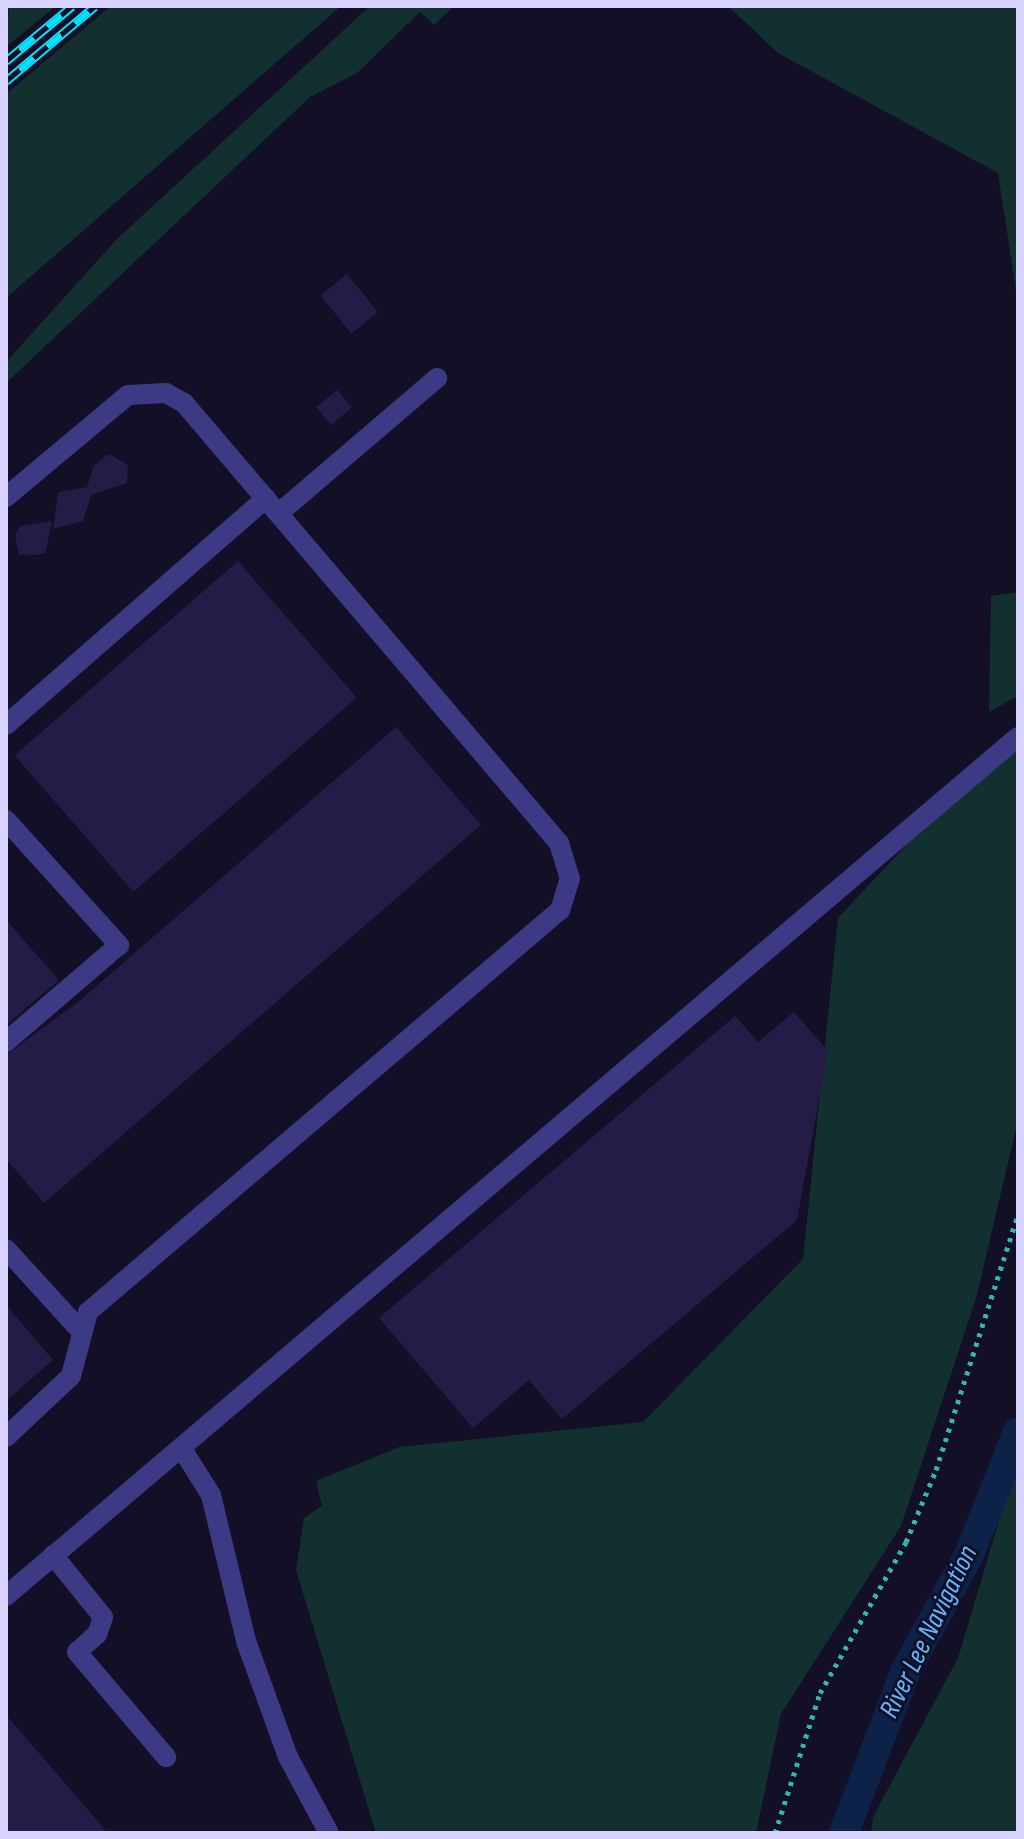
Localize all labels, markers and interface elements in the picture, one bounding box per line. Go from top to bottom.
water label: River Lee Navigation [873,1540,985,1724]

